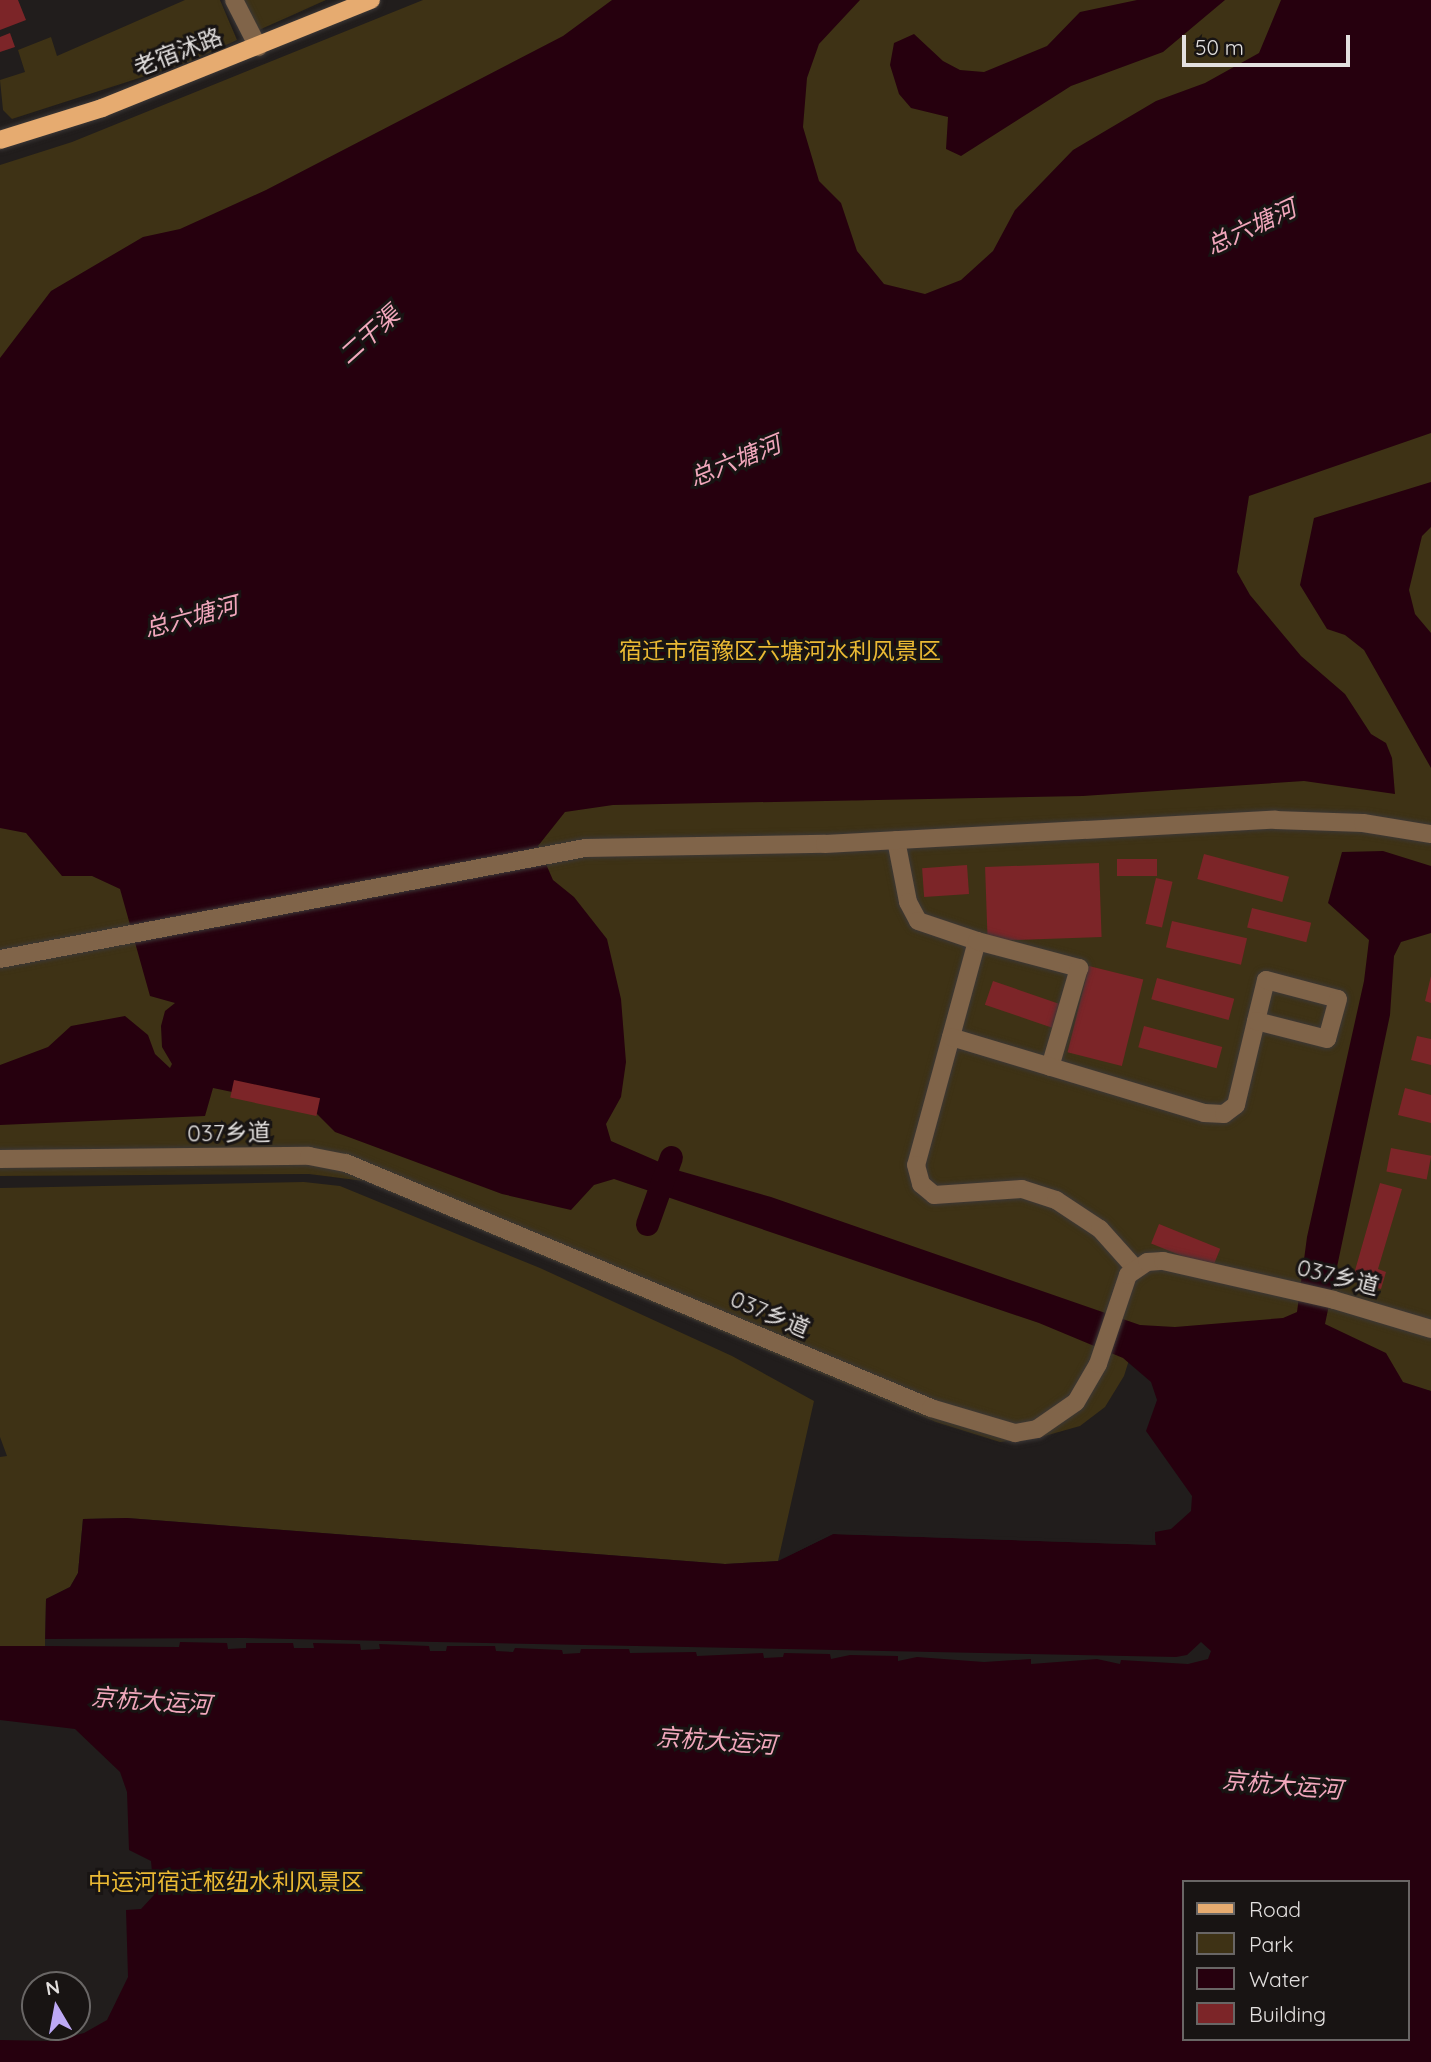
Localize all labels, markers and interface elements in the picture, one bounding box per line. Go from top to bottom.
scale bar [1186,21,1354,65]
street label: 老宿沭路 [130,23,226,81]
text: 50 m [1195,34,1244,60]
water label: 总六塘河 [1201,194,1301,260]
water label: 二干渠 [333,300,405,370]
water label: 总六塘河 [685,430,785,492]
water label: 总六塘河 [141,591,241,643]
park label: 宿迁市宿豫区六塘河水利风景区 [619,637,941,665]
street label: 037乡道 [187,1118,271,1148]
street label: 037乡道 [1294,1254,1382,1300]
street label: 037乡道 [726,1285,814,1343]
water label: 京杭大运河 [90,1682,212,1720]
water label: 京杭大运河 [655,1722,777,1760]
water label: 京杭大运河 [1221,1765,1343,1805]
park label: 中运河宿迁枢纽水利风景区 [88,1868,364,1896]
legend [1182,1880,1410,2041]
text: Road [1249,1896,1301,1922]
text: Park [1249,1931,1293,1957]
text: Water [1249,1966,1309,1992]
north arrow [21,1971,91,2041]
text: N [44,1974,62,2000]
text: Building [1249,2001,1326,2027]

